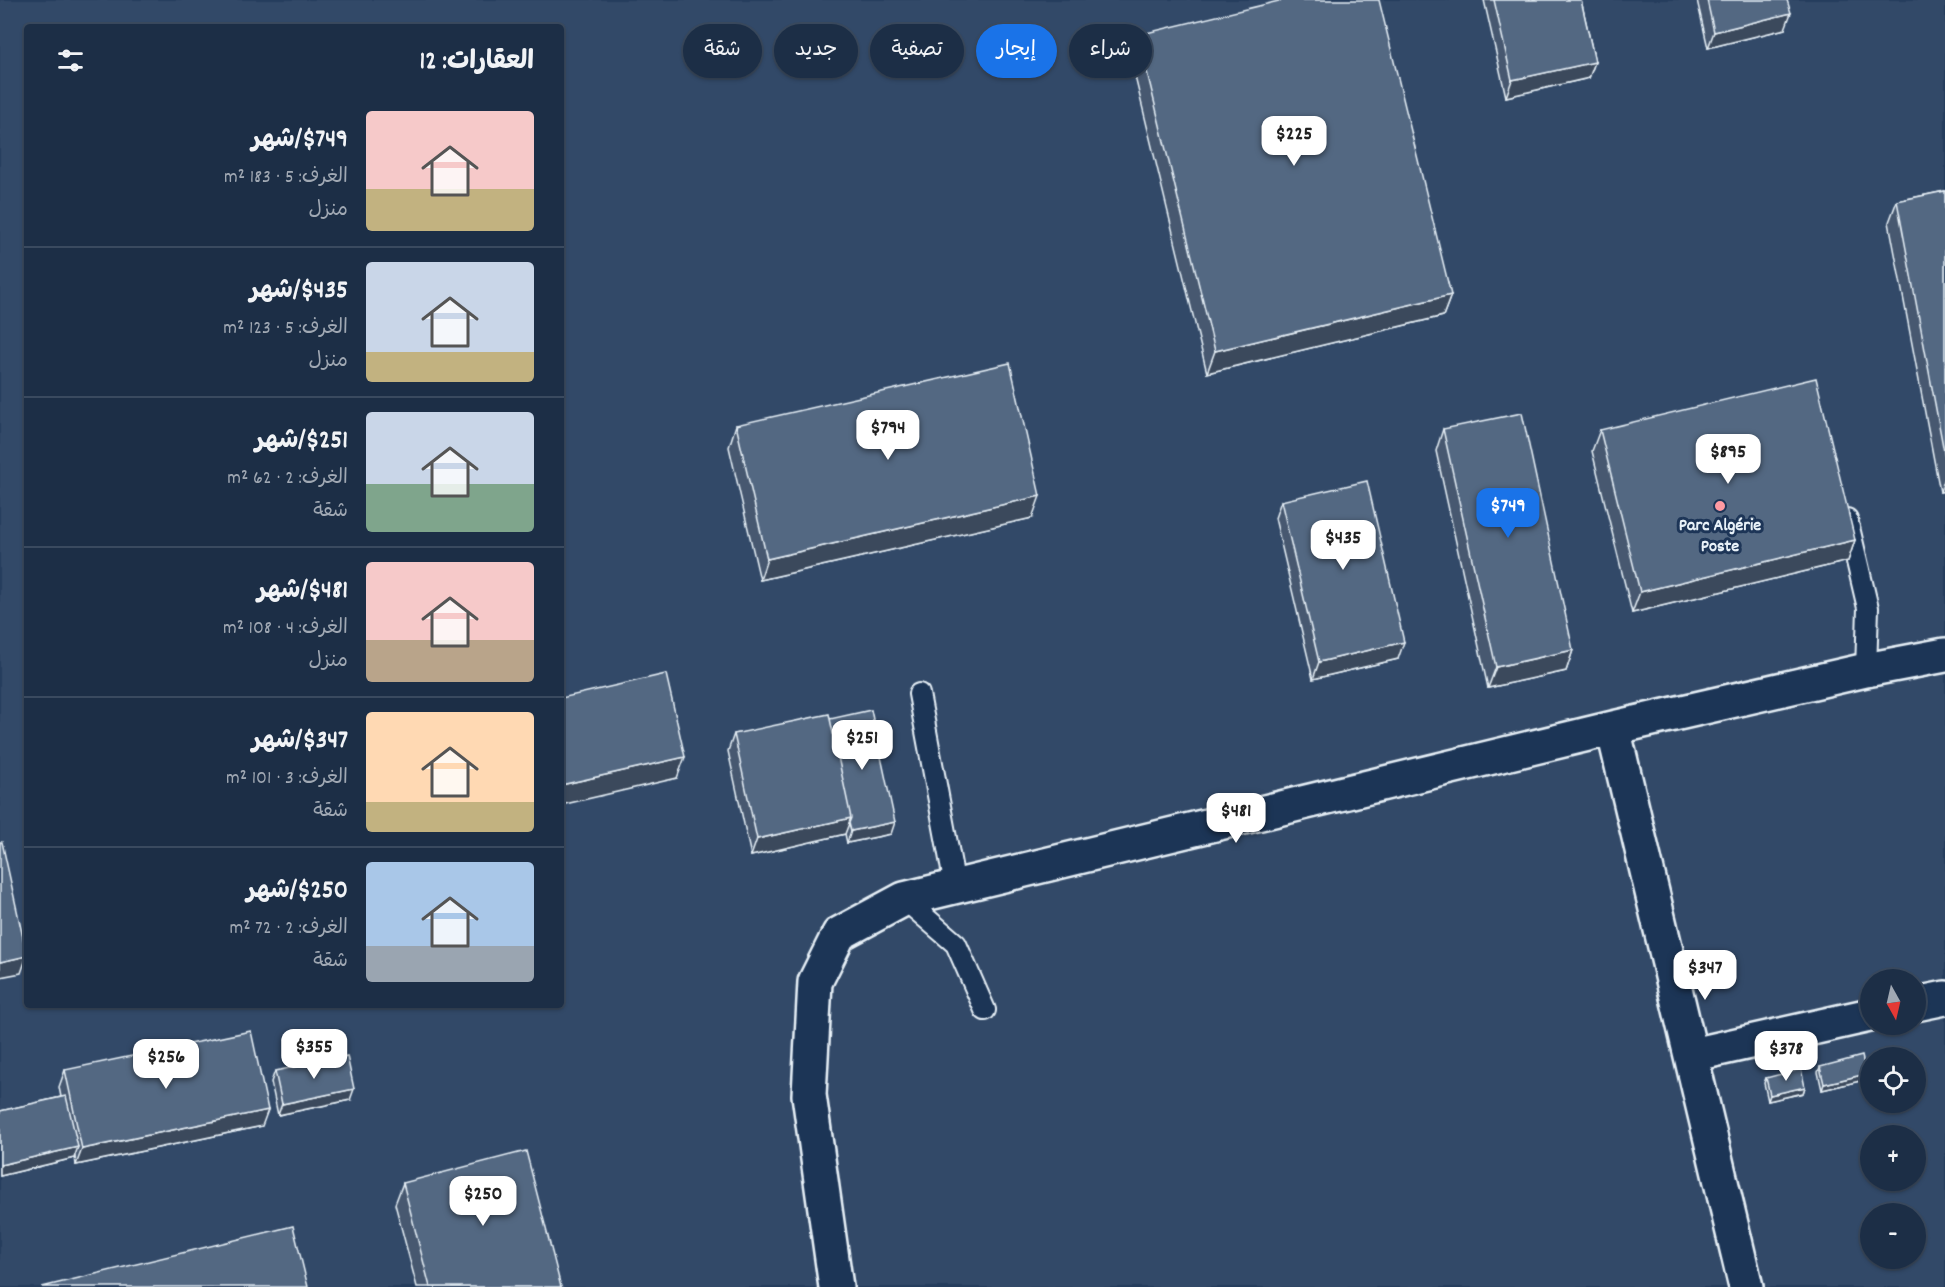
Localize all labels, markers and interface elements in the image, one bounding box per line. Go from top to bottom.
chip: شقة [683,24,762,78]
chip: جديد [774,24,858,78]
chip: تصفية [870,24,964,78]
chip: إيجار [976,24,1057,78]
chip: شراء [1069,24,1152,78]
icon: filters [54,44,87,77]
text: العقارات: 12 [420,44,534,81]
pin: $225 [1258,116,1330,167]
text: $225 [1276,121,1312,149]
text: $749/شهر [252,122,348,159]
icon: home [414,135,486,207]
text: الغرف: 5 · 183 m² [224,164,348,192]
text: منزل [309,197,348,225]
text: $435/شهر [250,273,348,310]
icon: home [414,286,486,358]
text: الغرف: 5 · 123 m² [223,315,348,343]
text: منزل [309,348,348,376]
pin: $794 [852,410,924,461]
text: $794 [870,415,906,443]
text: $251/شهر [255,423,348,460]
pin: $895 [1692,434,1764,485]
icon: home [414,436,486,508]
text: $895 [1710,439,1746,467]
text: الغرف: 2 · 62 m² [227,465,348,493]
pin: $749 [1472,488,1544,539]
text: $749 [1490,493,1526,521]
text: شقة [313,498,348,526]
marker: Parc Algérie Poste [1713,499,1727,513]
place label: Parc Algérie Poste [1679,514,1761,560]
pin: $435 [1307,520,1379,571]
text: $435 [1325,525,1361,553]
text: $481/شهر [257,573,348,610]
icon: home [414,586,486,658]
text: الغرف: 4 · 108 m² [223,615,348,643]
text: منزل [309,648,348,676]
pin: $251 [826,720,898,771]
text: $347/شهر [252,723,348,760]
text: $251 [846,725,878,753]
icon: home [414,736,486,808]
text: الغرف: 3 · 101 m² [226,765,348,793]
pin: $481 [1200,793,1272,844]
text: شقة [313,798,348,826]
text: $481 [1221,798,1251,826]
text: $250/شهر [247,873,348,910]
icon: home [414,886,486,958]
text: الغرف: 2 · 72 m² [229,915,348,943]
text: شقة [313,948,348,976]
pin: $347 [1669,950,1741,1001]
text: $347 [1688,955,1722,983]
north arrow [1860,969,1926,1035]
map controls [1860,969,1926,1269]
pin: $355 [278,1029,350,1080]
pin: $378 [1750,1031,1822,1082]
text: $355 [295,1034,333,1062]
text: $378 [1769,1036,1803,1064]
pin: $256 [130,1039,202,1090]
text: $256 [147,1044,185,1072]
button: locate [1860,1047,1926,1113]
button: + [1860,1125,1926,1191]
pin: $250 [447,1176,519,1227]
text: $250 [463,1181,503,1209]
button: − [1860,1203,1926,1269]

